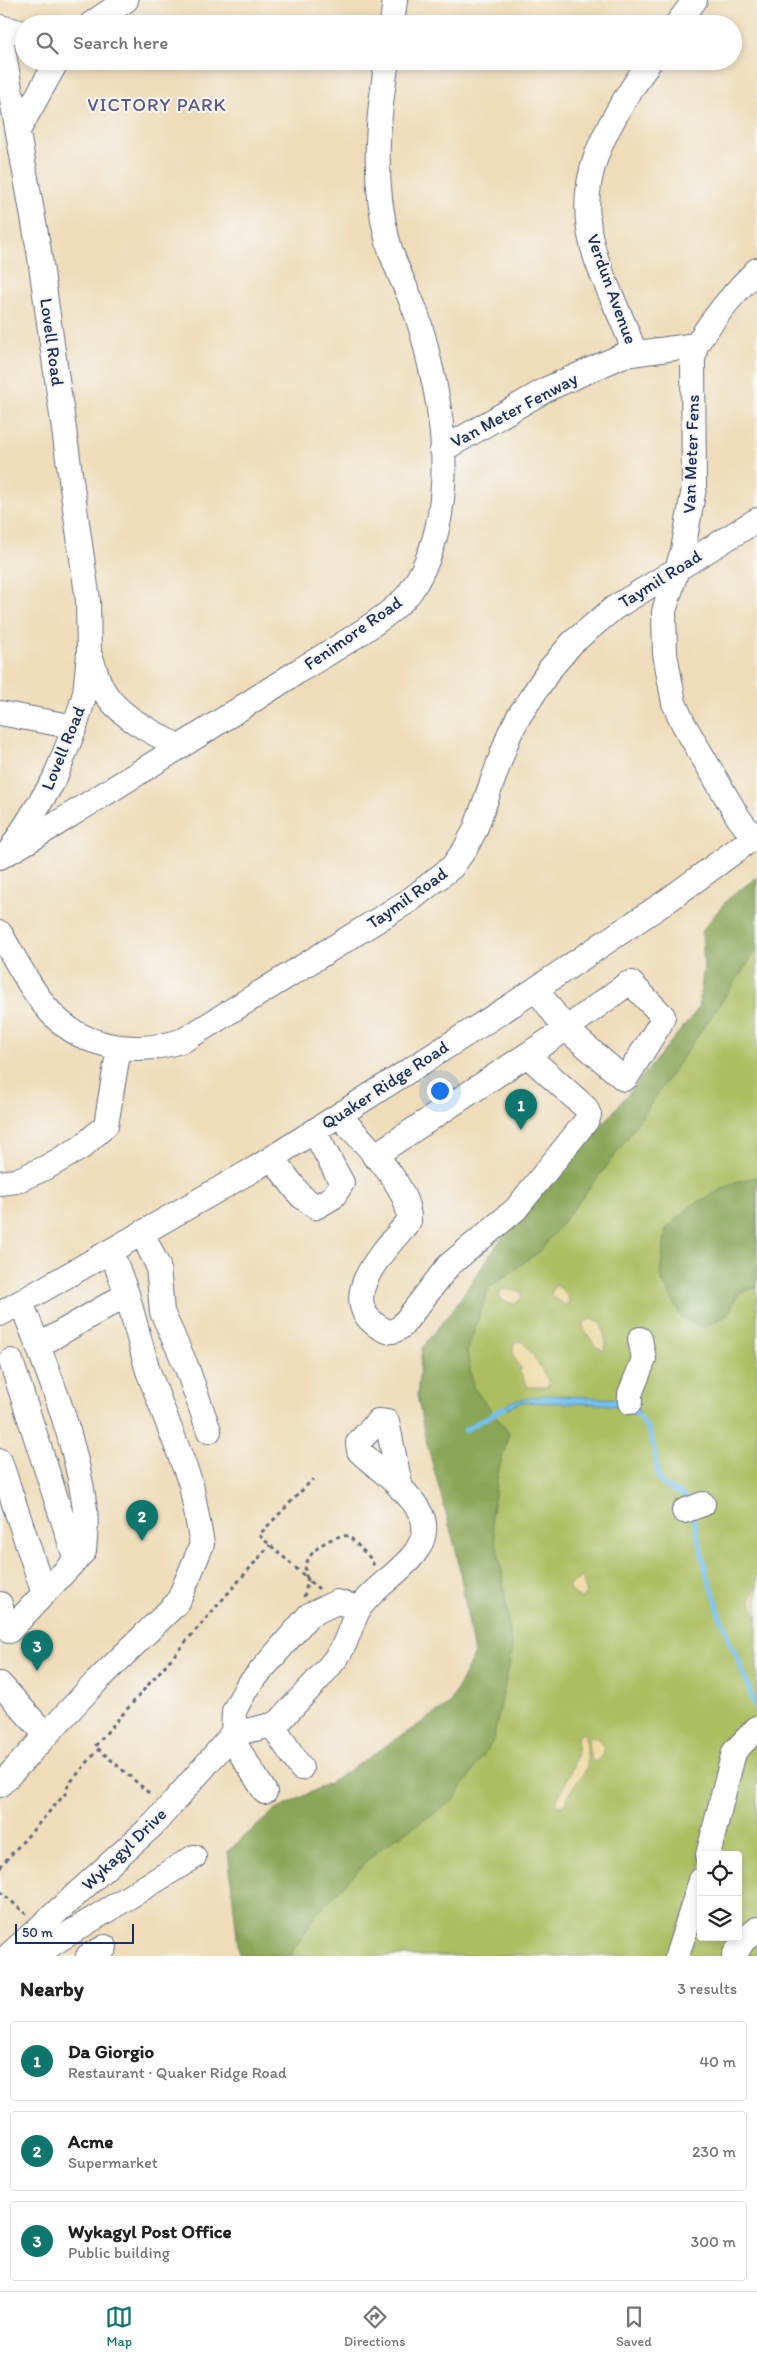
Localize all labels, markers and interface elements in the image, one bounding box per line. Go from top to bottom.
search box [15,15,742,70]
icon: search [33,29,61,57]
text: Search here [73,31,168,54]
district label: VICTORY PARK [87,93,227,116]
street label: Verdun Avenue [582,231,642,347]
street label: Lovell Road [35,297,69,388]
street label: Van Meter Fenway [447,367,582,453]
street label: Van Meter Fens [678,394,704,514]
street label: Taymil Road [615,545,706,613]
street label: Fenimore Road [300,591,406,675]
street label: Lovell Road [36,703,90,793]
street label: Taymil Road [362,862,452,934]
street label: Quaker Ridge Road [317,1036,453,1134]
your location [427,1078,453,1104]
pin: 1 [505,1089,537,1130]
pin: 2 [126,1500,158,1541]
pin: 3 [21,1630,53,1671]
street label: Wykagyl Drive [77,1803,171,1895]
map controls [697,1851,742,1941]
button: locate [697,1851,742,1896]
button: layers [697,1896,742,1941]
scale bar [15,1921,134,1944]
text: 50 m [22,1924,53,1941]
text: Nearby [20,1976,84,2001]
text: 3 results [677,1979,737,1998]
text: Da Giorgio [68,2040,154,2063]
text: 1 [33,2052,41,2071]
text: 40 m [699,2052,736,2071]
text: Restaurant · Quaker Ridge Road [68,2063,287,2082]
text: Acme [68,2130,113,2153]
text: 2 [33,2142,41,2161]
text: 230 m [692,2142,736,2161]
text: Supermarket [68,2153,158,2172]
text: Wykagyl Post Office [68,2220,232,2243]
text: 3 [33,2232,41,2251]
text: 300 m [691,2232,736,2251]
text: Public building [68,2243,170,2262]
tab: Map [105,2303,133,2350]
tab: Directions [344,2303,405,2350]
tab: Saved [616,2303,652,2350]

